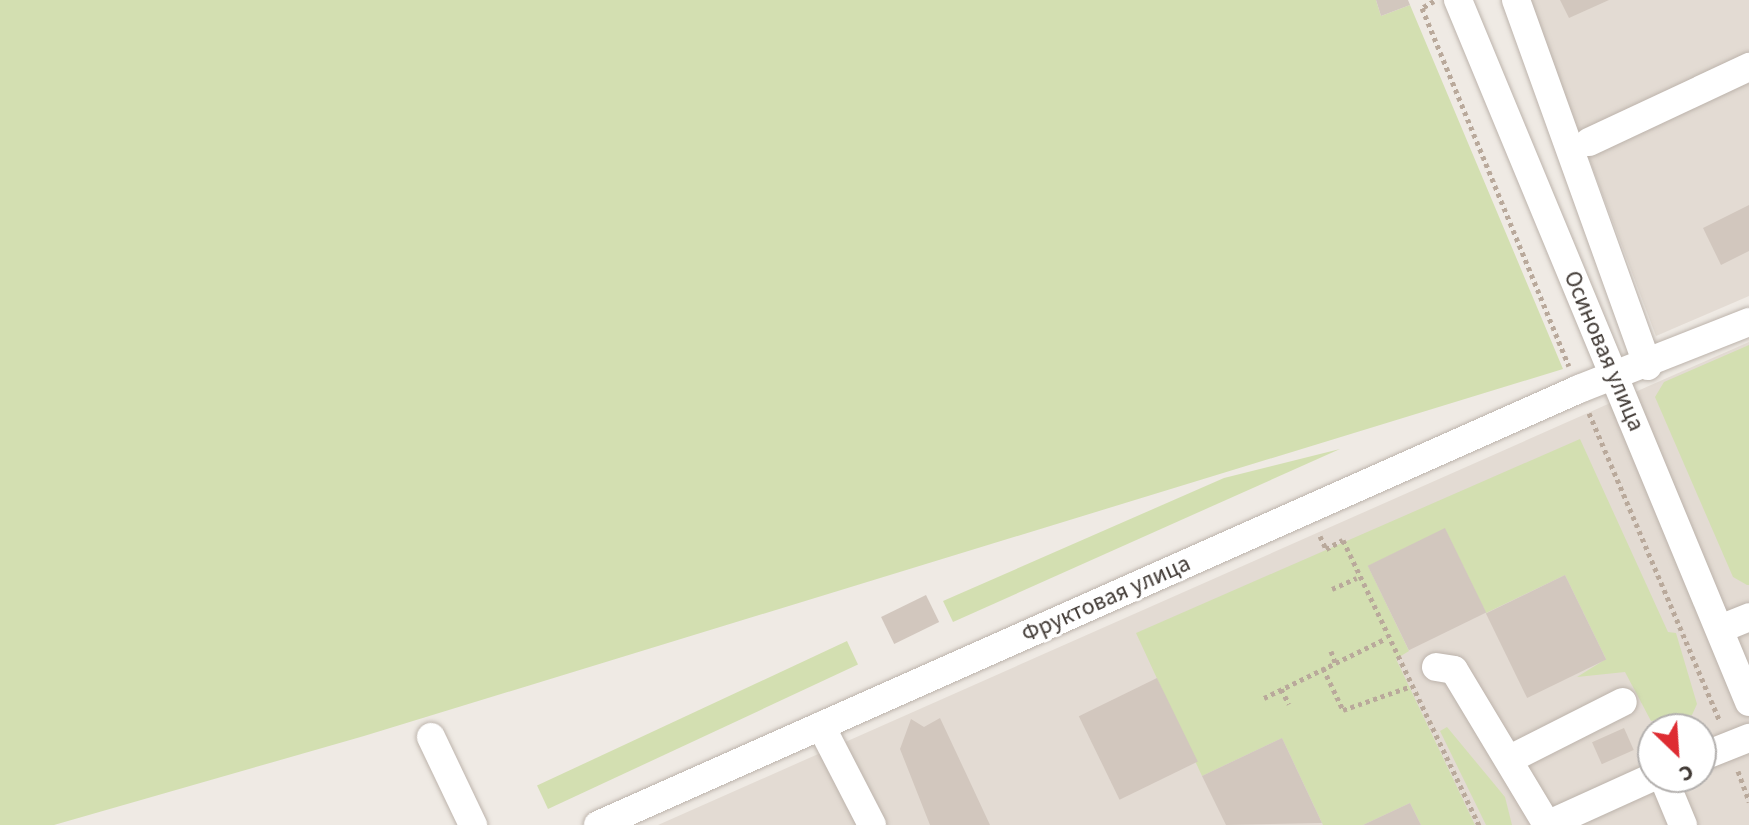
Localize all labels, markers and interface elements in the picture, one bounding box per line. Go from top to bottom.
street label: Осиновая улица [1557,267,1651,435]
street label: Фруктовая улица [1017,549,1195,649]
north arrow [1637,713,1717,793]
text: С [1674,756,1699,790]

